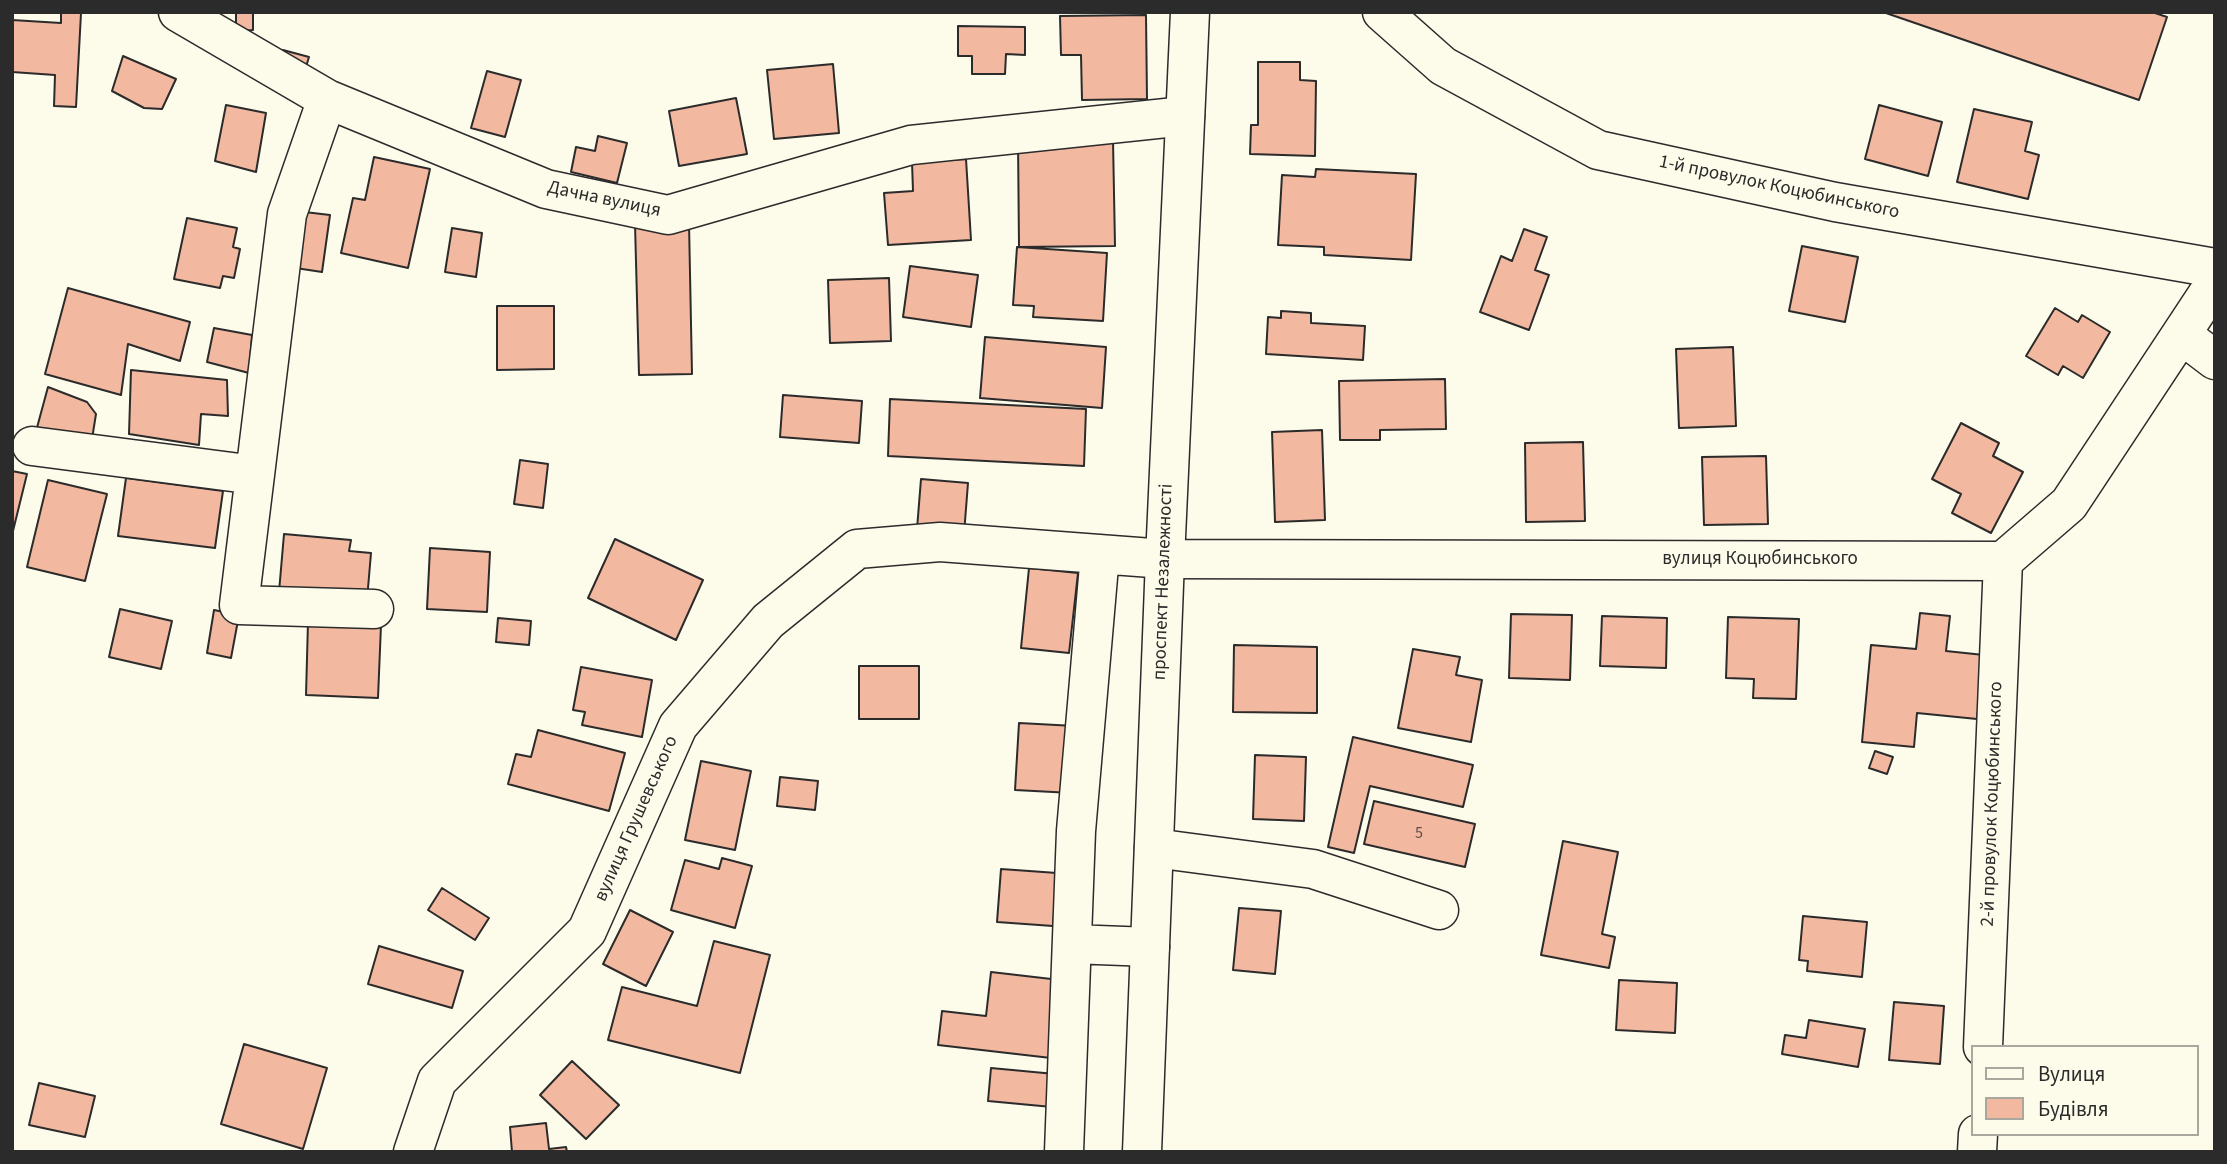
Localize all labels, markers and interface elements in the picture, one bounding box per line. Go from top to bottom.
street label: 1-й провулок Коцюбинського [1657,151,1901,225]
street label: Дачна вулиця [545,177,663,223]
street label: проспект Незалежності [1149,483,1179,681]
street label: вулиця Коцюбинського [1662,549,1858,571]
street label: 2-й провулок Коцюбинського [1977,681,2009,927]
street label: вулиця Грушевського [590,733,684,905]
house number: 5 [1415,824,1423,844]
legend [1972,1045,2199,1136]
text: Вулиця [2038,1059,2105,1089]
text: Будівля [2038,1094,2109,1124]

